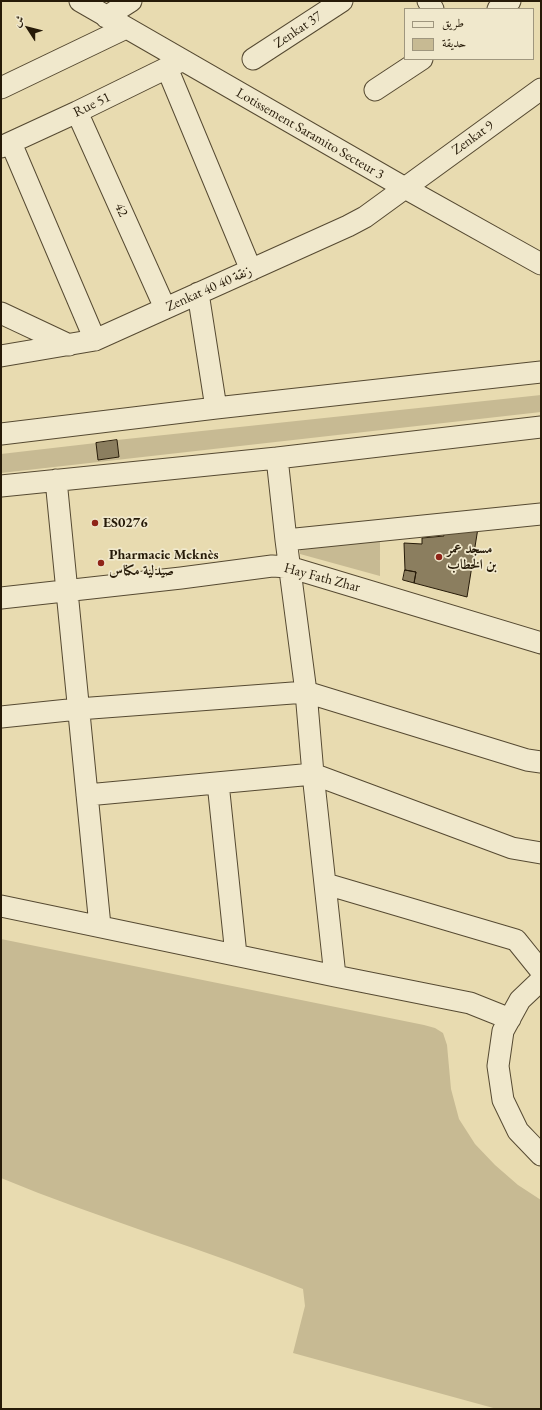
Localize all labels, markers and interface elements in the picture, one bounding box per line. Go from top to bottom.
north arrow [8,8,48,48]
street label: Zenkat 37 [271,8,325,52]
legend [404,8,534,60]
text: ش [9,12,27,29]
text: طريق [442,15,464,31]
text: حديقة [442,35,466,51]
street label: Lotissement Saramito Secteur 3 [233,85,387,183]
street label: Rue 51 [71,89,113,121]
street label: Zenkat 9 [449,117,497,159]
street label: 42 [111,200,131,220]
street label: Zenkat 40 زنقة 40 [164,263,254,315]
place label: ES0276 [103,515,148,531]
marker: ES0276 [90,518,100,528]
place label: مسجد عمر بن الخطاب [447,541,497,574]
place label: Pharmacie Meknès صيدلية مكناس [109,547,219,580]
marker: مسجد عمر بن الخطاب [434,552,444,562]
marker: Pharmacie Meknès صيدلية مكناس [96,558,106,568]
street label: Hay Fath Zhar [282,560,362,596]

